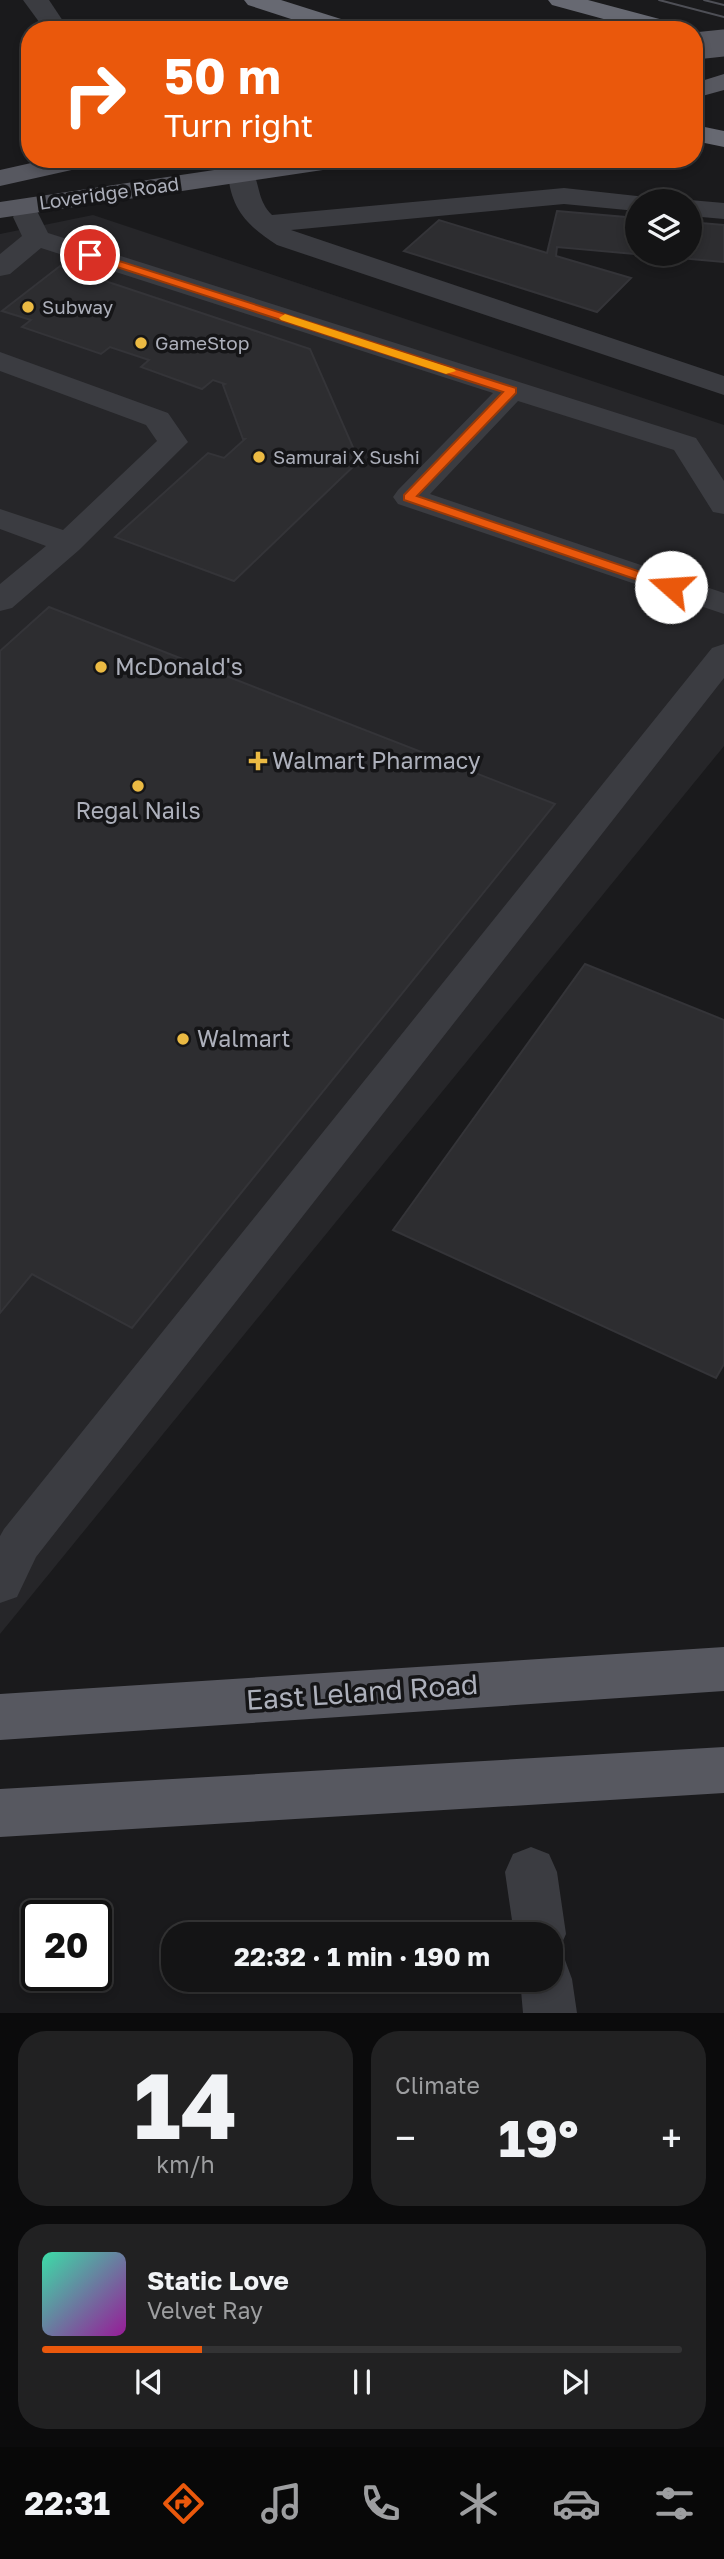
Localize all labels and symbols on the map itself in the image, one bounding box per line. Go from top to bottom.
street label: Loveridge Road [37,171,180,214]
pin [60,225,120,285]
place label: Subway [42,295,114,318]
marker: Subway [20,299,36,315]
place label: GameStop [155,331,249,354]
marker: GameStop [133,335,149,351]
place label: Samurai X Sushi [273,445,420,468]
marker: Samurai X Sushi [251,449,267,465]
position arrow [634,550,708,624]
place label: McDonald's [115,652,243,680]
marker: McDonald's [93,659,109,675]
place label: Walmart Pharmacy [272,746,481,774]
marker: Walmart Pharmacy [250,753,266,769]
marker: Regal Nails [130,778,146,794]
place label: Regal Nails [75,796,201,824]
place label: Walmart [197,1024,291,1052]
marker: Walmart [175,1031,191,1047]
street label: East Leland Road [245,1667,479,1716]
speed limit sign: 20 [21,1900,112,1991]

